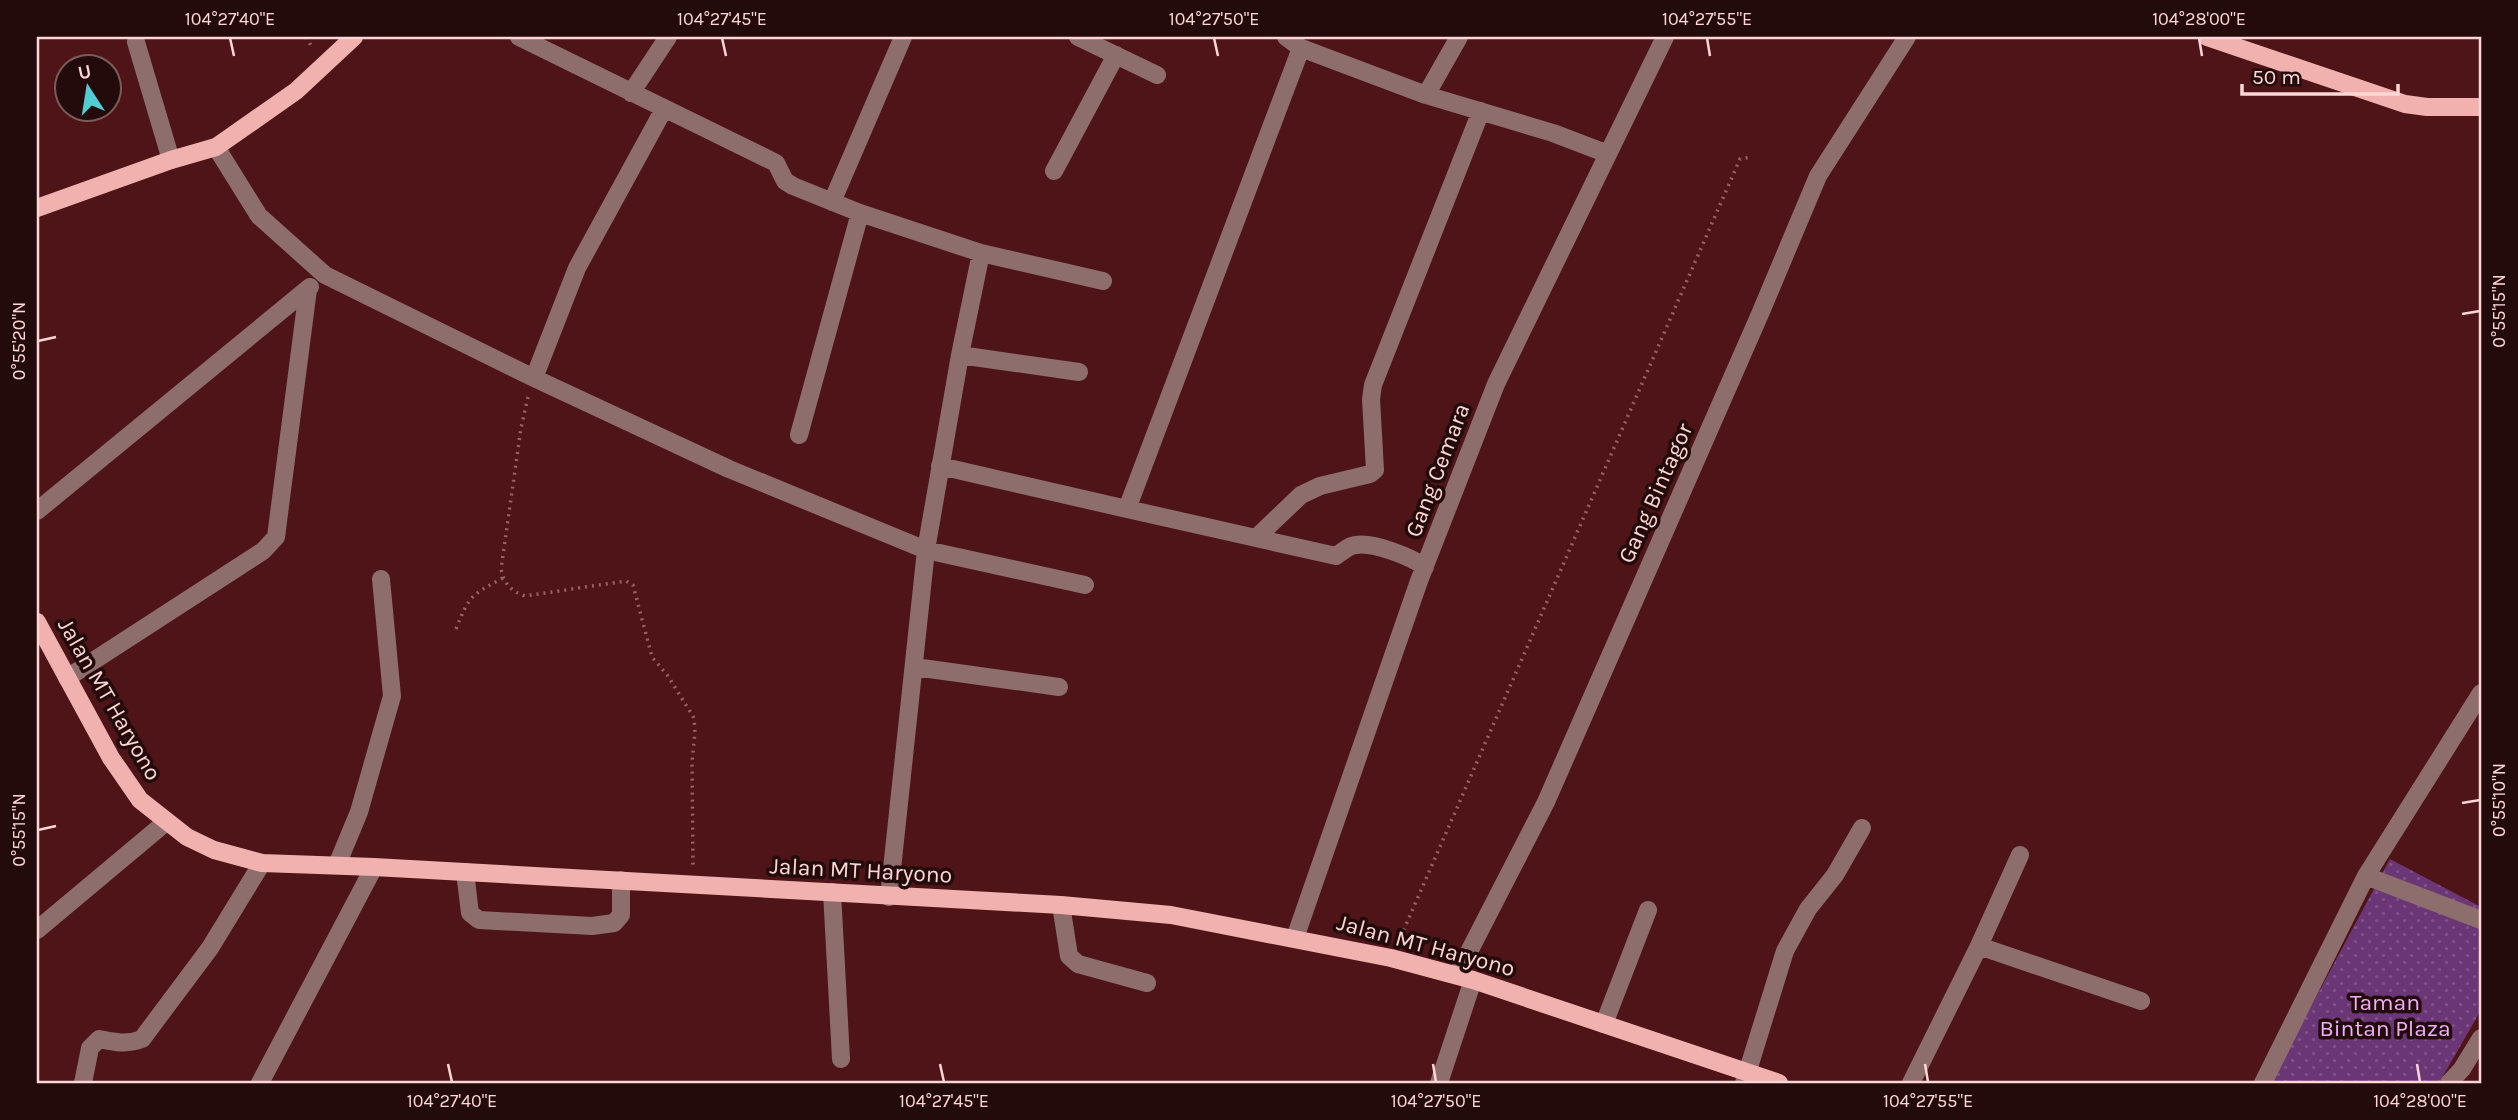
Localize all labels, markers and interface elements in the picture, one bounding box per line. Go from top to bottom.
text: 104°27'40"E [185,8,275,30]
text: 104°27'45"E [677,8,767,30]
text: 104°27'50"E [1169,8,1259,30]
text: 104°27'55"E [1662,8,1752,30]
text: 104°28'00"E [2152,8,2246,30]
north arrow [52,52,122,122]
scale bar [2242,52,2397,96]
text: U [76,60,93,84]
text: 50 m [2252,65,2301,89]
text: 0°55'15"N [2488,274,2510,348]
text: 0°55'20"N [8,302,30,380]
street label: Gang Cemara [1400,400,1475,541]
street label: Gang Bintagor [1613,419,1699,567]
street label: Jalan MT Haryono [52,613,167,785]
text: 0°55'10"N [2488,763,2510,837]
text: 0°55'15"N [8,793,30,867]
street label: Jalan MT Haryono [769,852,953,889]
street label: Jalan MT Haryono [1334,909,1518,982]
park label: Taman Bintan Plaza [2319,989,2451,1042]
text: 104°27'40"E [407,1090,497,1112]
text: 104°27'45"E [899,1090,989,1112]
text: 104°27'50"E [1391,1090,1481,1112]
text: 104°27'55"E [1883,1090,1973,1112]
text: 104°28'00"E [2373,1090,2467,1112]

